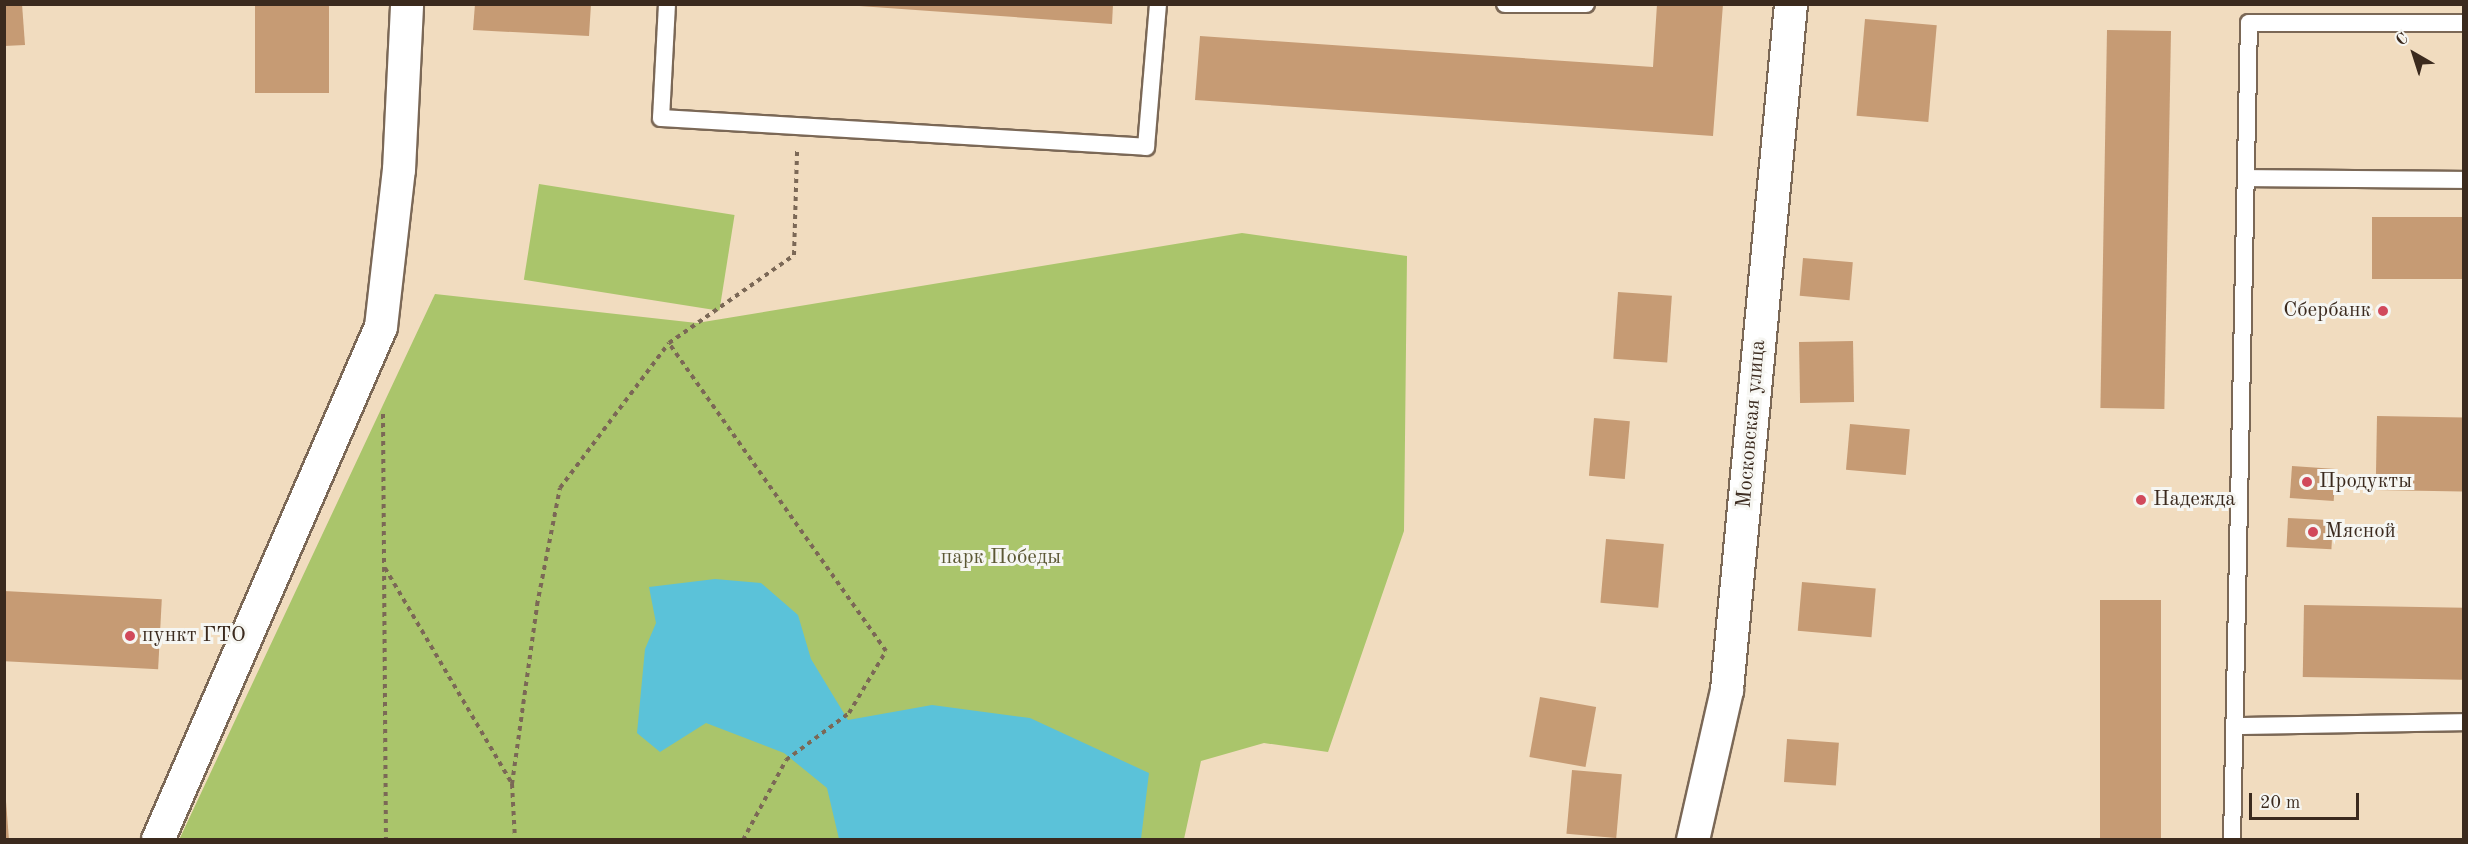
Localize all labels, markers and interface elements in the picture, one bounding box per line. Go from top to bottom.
north arrow [2384,24,2444,84]
text: С [2394,30,2412,50]
place label: Сбербанк [2283,298,2371,324]
marker: Сбербанк [2376,304,2390,318]
street label: Московская улица [1732,339,1772,509]
place label: Продукты [2319,469,2412,495]
marker: Продукты [2300,475,2314,489]
place label: Надежда [2153,487,2236,513]
marker: Надежда [2134,493,2148,507]
place label: Мясной [2325,519,2396,545]
marker: Мясной [2306,525,2320,539]
park label: парк Победы [941,545,1061,571]
place label: пункт ГТО [142,623,246,649]
marker: пункт ГТО [123,629,137,643]
scale bar [2252,781,2362,819]
text: 20 m [2260,794,2300,812]

